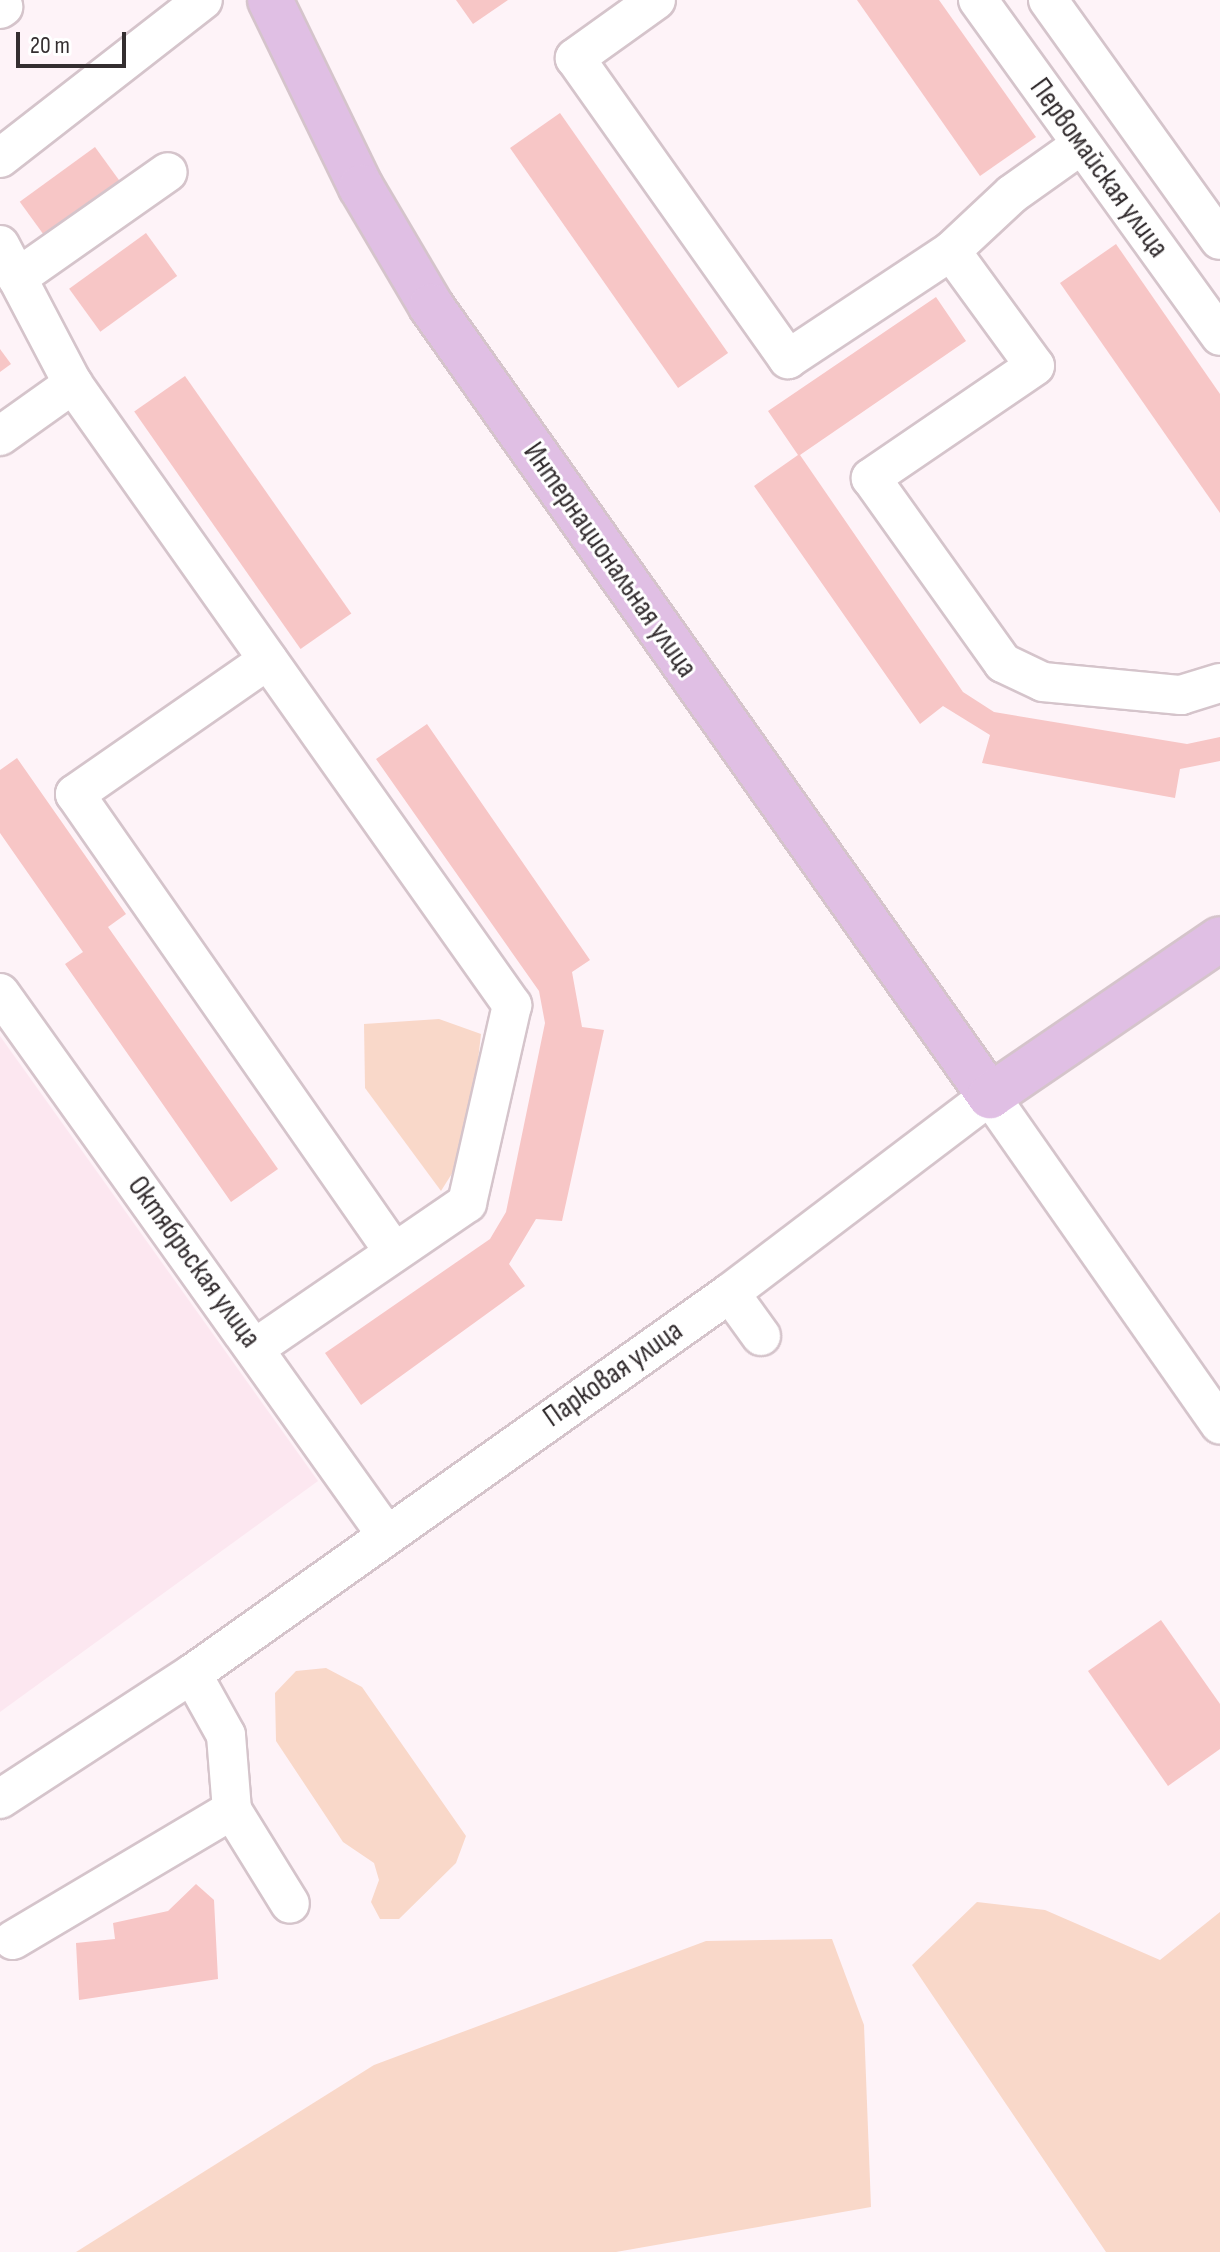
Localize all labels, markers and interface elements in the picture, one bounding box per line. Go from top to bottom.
scale bar [20,16,130,66]
text: 20 m [30,31,70,60]
street label: Первомайская улица [1022,71,1176,265]
street label: Интернациональная улица [515,436,705,684]
street label: Октябрьская улица [120,1169,268,1355]
street label: Парковая улица [536,1313,690,1435]

